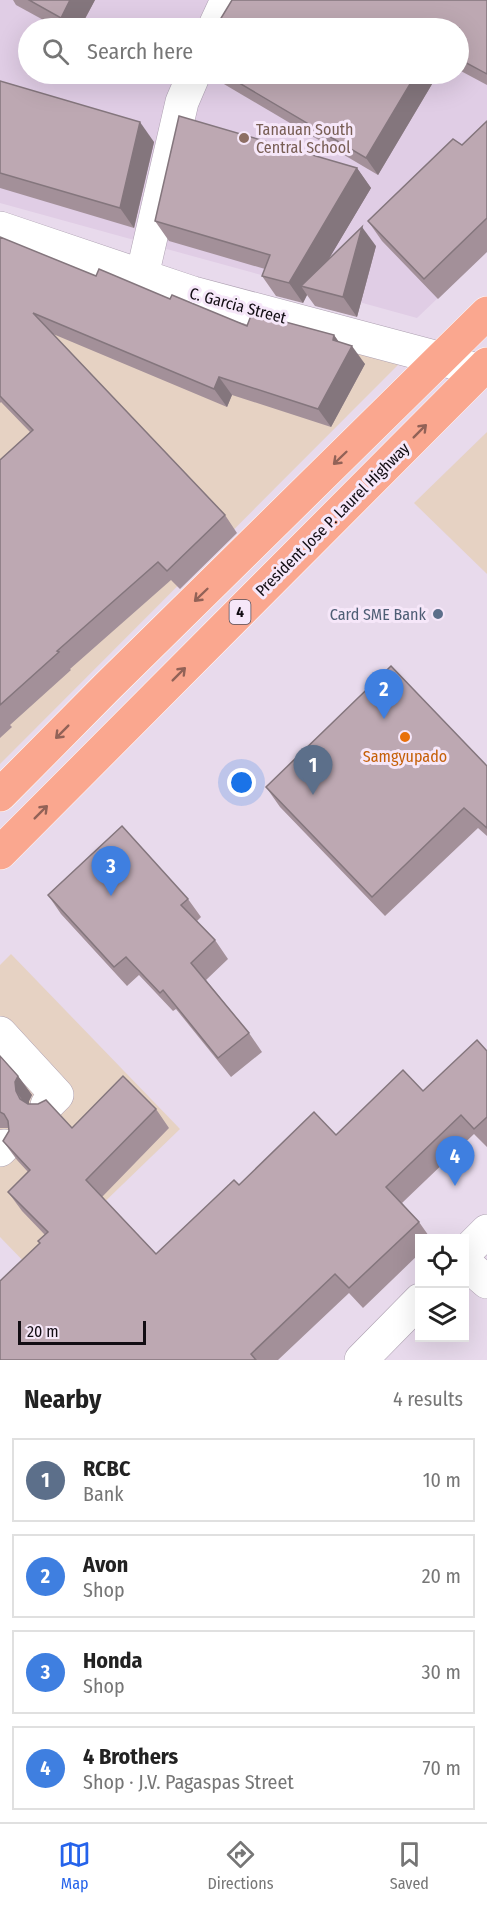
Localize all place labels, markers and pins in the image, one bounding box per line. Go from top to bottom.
place label: Tanauan South Central School [256,120,354,157]
marker: Tanauan South Central School [237,131,251,145]
place label: Card SME Bank [330,605,427,624]
marker: Card SME Bank [431,607,445,621]
pin: 2 [364,670,404,719]
marker: Samgyupado [398,730,412,744]
pin: 1 [294,746,332,795]
place label: Samgyupado [363,747,447,766]
pin: 3 [92,846,130,896]
pin: 4 [436,1136,474,1186]

